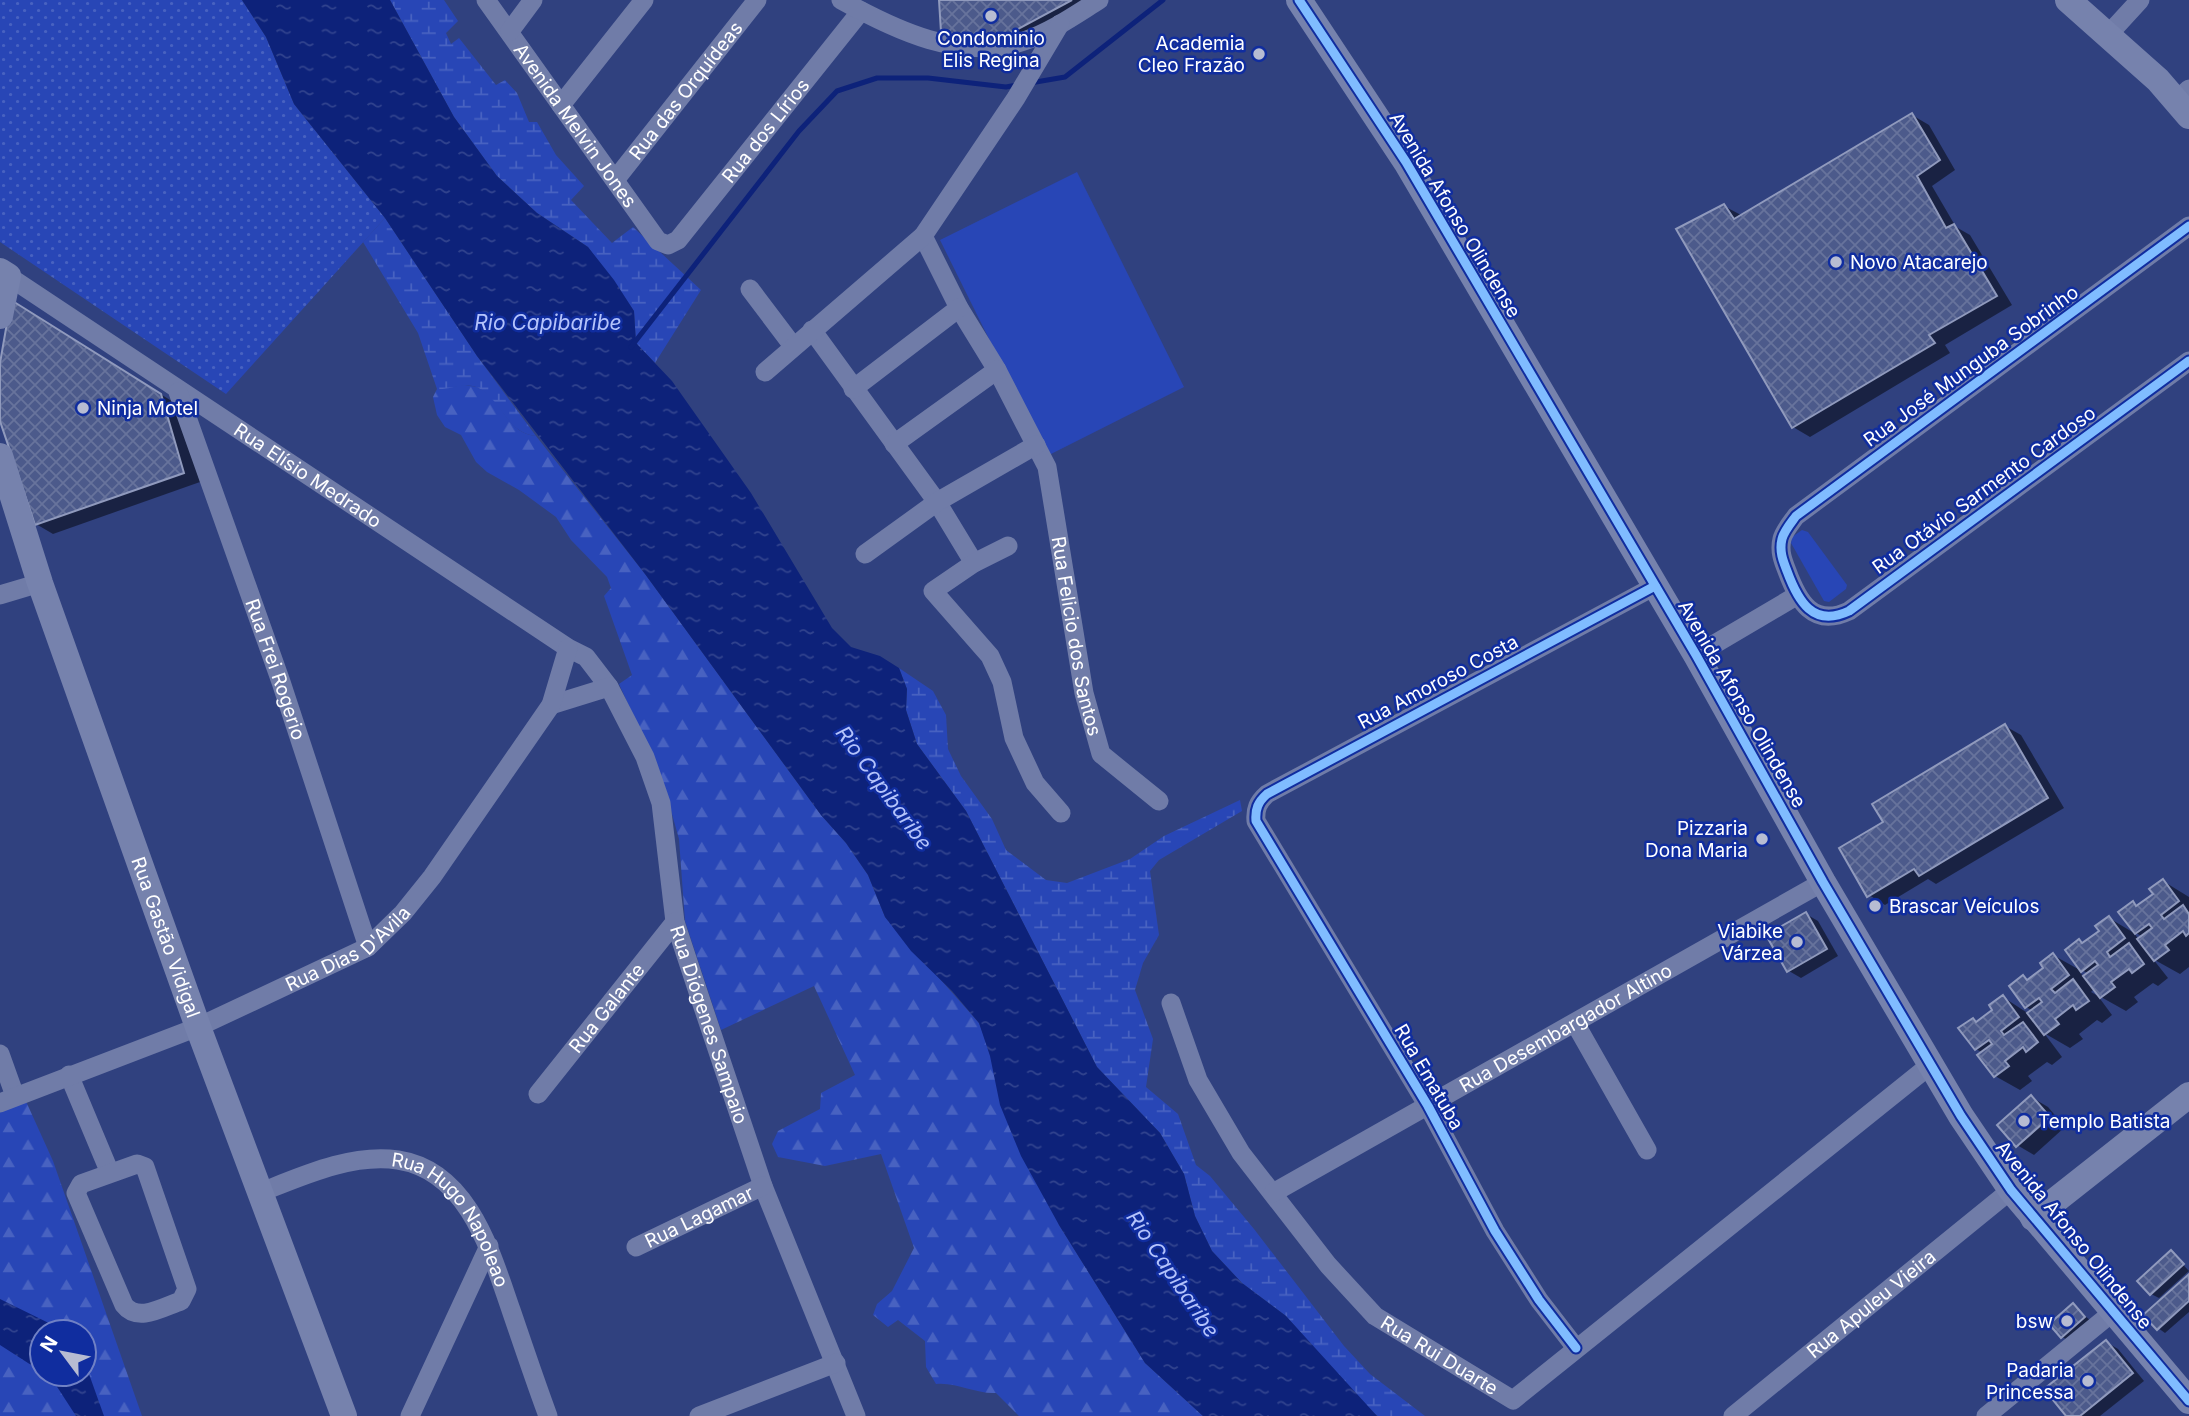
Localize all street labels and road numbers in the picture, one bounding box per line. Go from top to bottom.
street label: Rua das Orquídeas [624,17,747,164]
street label: Avenida Melvin Jones [509,39,642,212]
street label: Rua dos Lírios [717,74,814,187]
street label: Avenida Afonso Olindense [1384,108,1526,322]
street label: Rua José Munguba Sobrinho [1859,280,2083,452]
street label: Rua Otávio Sarmento Cardoso [1868,401,2100,579]
street label: Rua Elísio Medrado [230,418,386,532]
street label: Rua Felicio dos Santos [1047,535,1107,738]
street label: Rua Frei Rogerio [241,596,311,743]
street label: Avenida Afonso Olindense [1673,596,1811,812]
street label: Rua Amoroso Costa [1354,630,1522,734]
street label: Rua Gastão Vidigal [127,854,205,1021]
street label: Rua Dias D'Avila [282,902,415,996]
street label: Rua Diógenes Sampaio [665,922,753,1127]
street label: Rua Desembargador Altino [1455,958,1676,1097]
street label: Rua Galante [564,959,649,1057]
street label: Rua Ematuba [1390,1020,1468,1134]
street label: Avenida Afonso Olindense [1991,1136,2157,1334]
street label: Rua Hugo Napoleao [390,1148,514,1290]
street label: Rua Lagamar [641,1181,757,1253]
street label: Rua Apuleu Vieira [1802,1245,1940,1363]
street label: Rua Rui Duarte [1377,1311,1502,1400]

